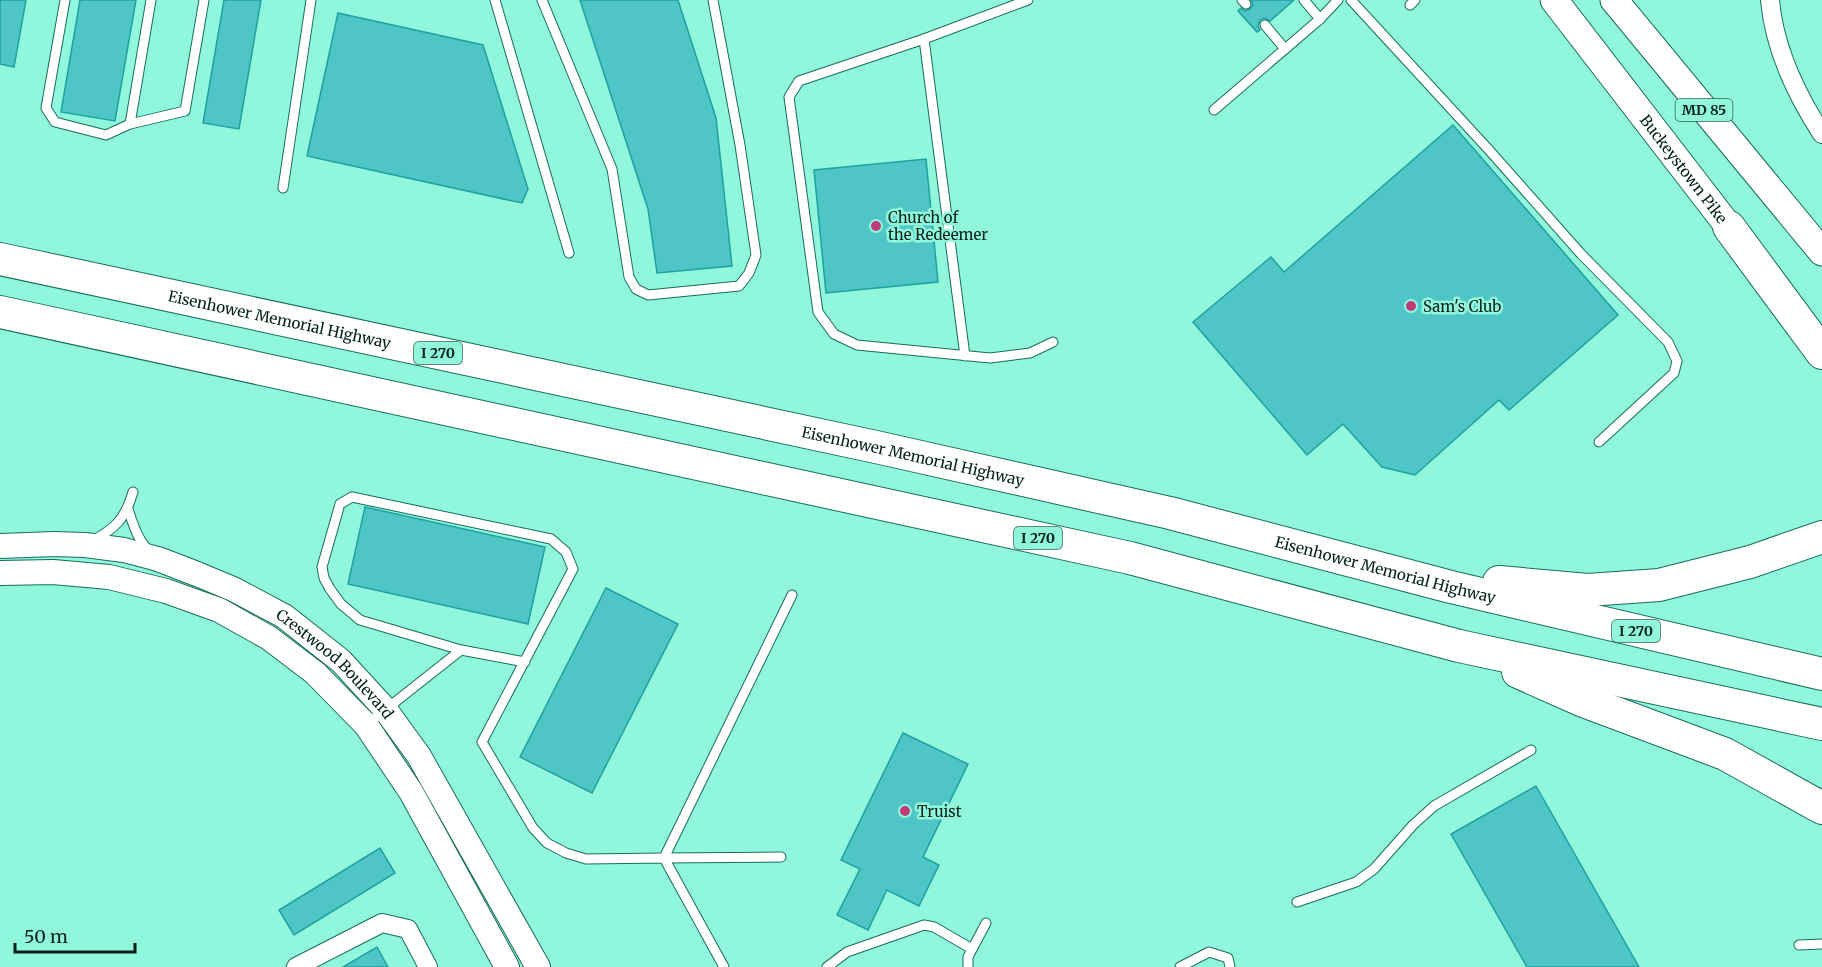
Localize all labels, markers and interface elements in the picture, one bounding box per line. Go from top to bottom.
road number: MD 85 [1676,99,1732,121]
street label: Buckeystown Pike [1636,111,1732,227]
place label: Church of the Redeemer [888,208,988,244]
marker: Church of the Redeemer [869,219,883,233]
street label: Eisenhower Memorial Highway [166,286,393,352]
place label: Sam's Club [1423,297,1501,316]
marker: Sam's Club [1404,299,1418,313]
road number: I 270 [414,342,462,364]
street label: Eisenhower Memorial Highway [800,422,1026,490]
road number: I 270 [1014,527,1062,549]
street label: Eisenhower Memorial Highway [1273,532,1498,607]
street label: Crestwood Boulevard [273,604,398,722]
road number: I 270 [1612,620,1660,642]
place label: Truist [917,802,962,821]
marker: Truist [898,804,912,818]
scale bar [15,916,135,954]
text: 50 m [24,925,68,948]

